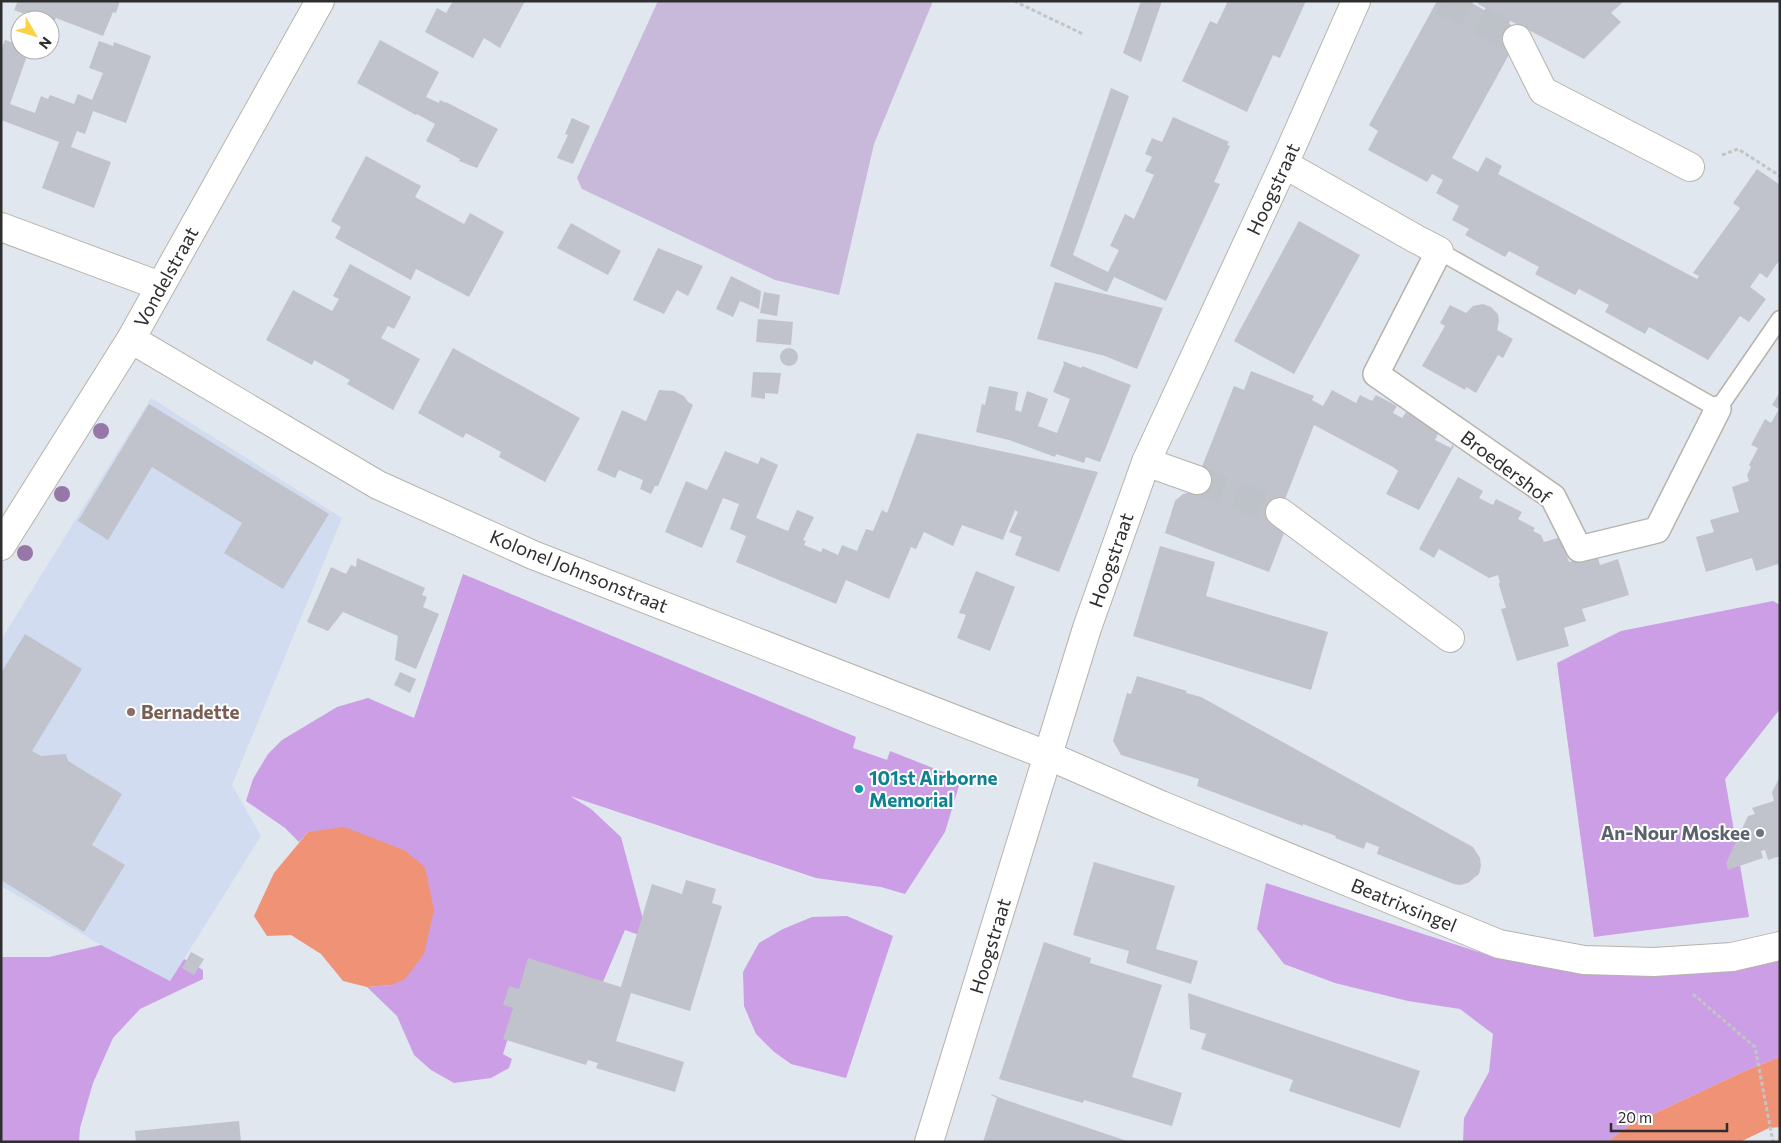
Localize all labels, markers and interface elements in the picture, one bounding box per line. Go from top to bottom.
north arrow [10,10,60,60]
text: N [36,34,56,53]
street label: Hoogstraat [1241,139,1304,238]
street label: Vondelstraat [129,222,203,331]
street label: Broedershof [1456,425,1557,508]
street label: Hoogstraat [1084,509,1138,610]
street label: Kolonel Johnsonstraat [487,524,672,617]
place label: Bernadette [141,700,239,723]
marker: Bernadette [125,706,137,718]
place label: 101st Airborne Memorial [869,766,997,811]
marker: 101st Airborne Memorial [853,783,865,795]
place label: An-Nour Moskee [1601,821,1750,844]
marker: An-Nour Moskee [1754,827,1766,839]
street label: Beatrixsingel [1348,873,1460,936]
street label: Hoogstraat [964,895,1015,996]
scale bar [1611,1100,1727,1132]
text: 20 m [1618,1108,1652,1126]

